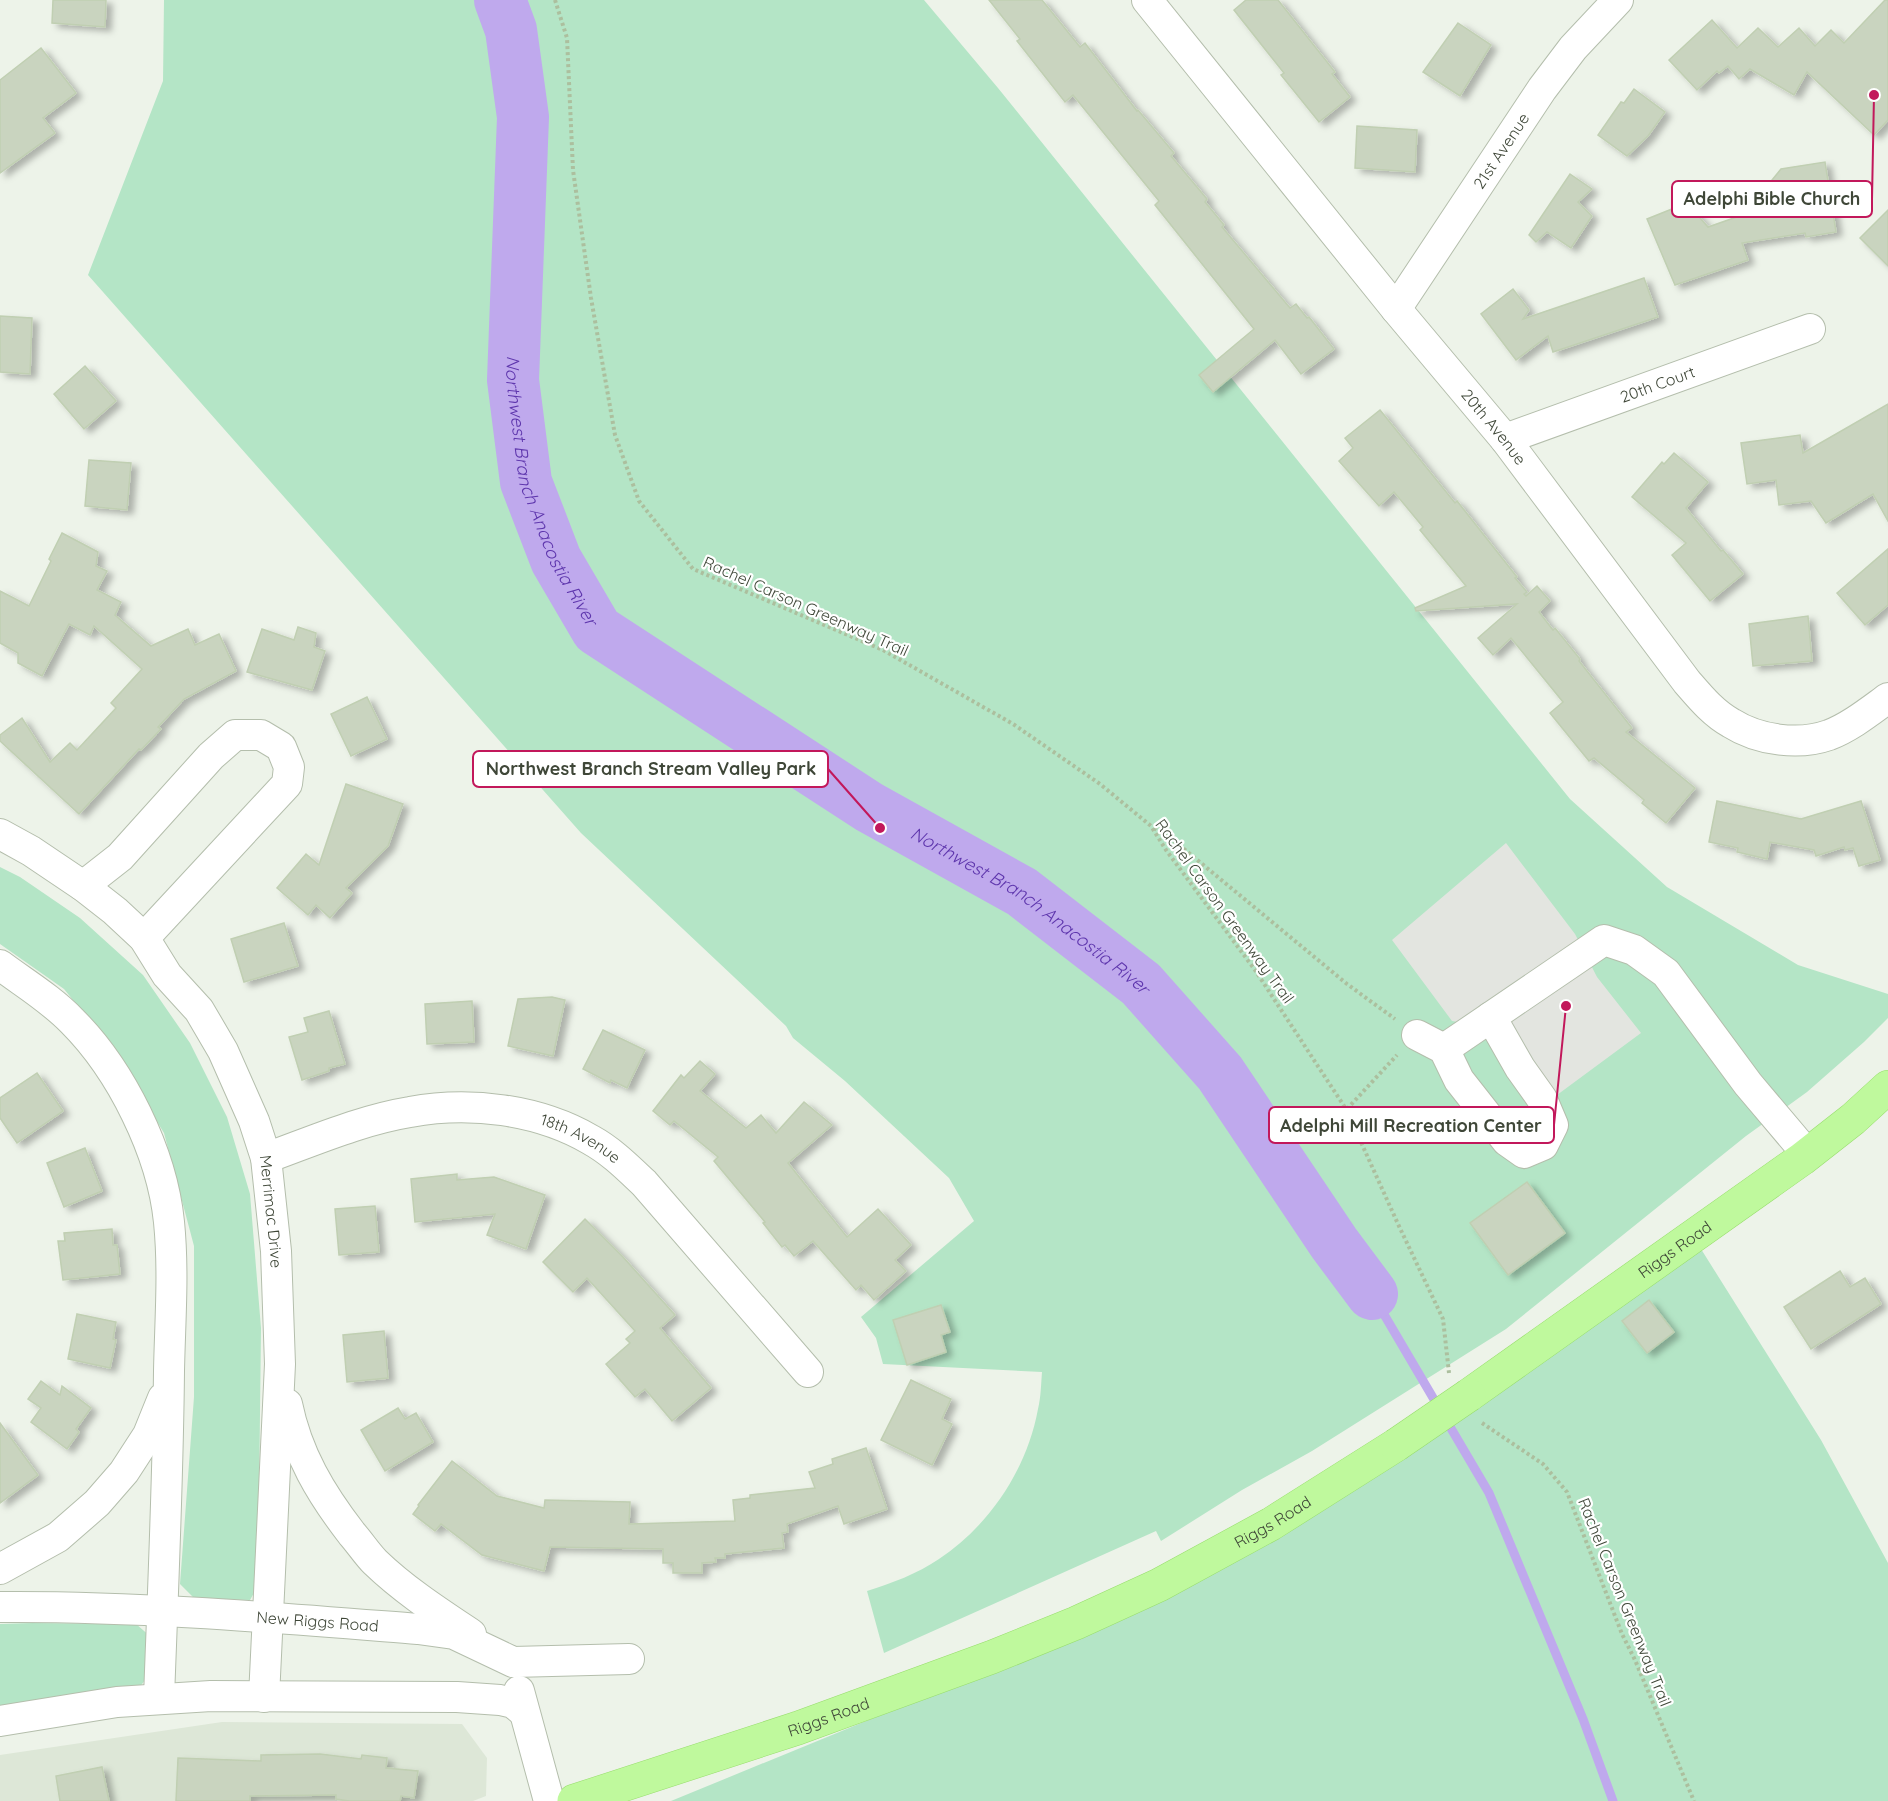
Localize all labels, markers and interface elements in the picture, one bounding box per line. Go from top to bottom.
street label: 21st Avenue [1469,109,1533,192]
callout: Adelphi Bible Church [1672,181,1872,217]
text: Adelphi Bible Church [1684,187,1860,210]
water label: Northwest Branch Anacostia River [501,355,604,631]
street label: 20th Court [1617,361,1698,407]
street label: 20th Avenue [1457,385,1531,469]
street label: Rachel Carson Greenway Trail [700,552,912,660]
callout: Northwest Branch Stream Valley Park [473,751,828,787]
text: Northwest Branch Stream Valley Park [486,757,816,780]
street label: Rachel Carson Greenway Trail [1151,815,1299,1007]
water label: Northwest Branch Anacostia River [907,821,1157,1000]
callout: Adelphi Mill Recreation Center [1269,1107,1554,1143]
street label: 18th Avenue [538,1109,625,1167]
text: Adelphi Mill Recreation Center [1280,1114,1542,1137]
street label: Merrimac Drive [256,1154,287,1268]
street label: Riggs Road [1634,1216,1715,1282]
street label: Riggs Road [1231,1491,1315,1552]
street label: Rachel Carson Greenway Trail [1574,1495,1676,1709]
street label: New Riggs Road [256,1607,379,1636]
street label: Riggs Road [785,1693,872,1741]

